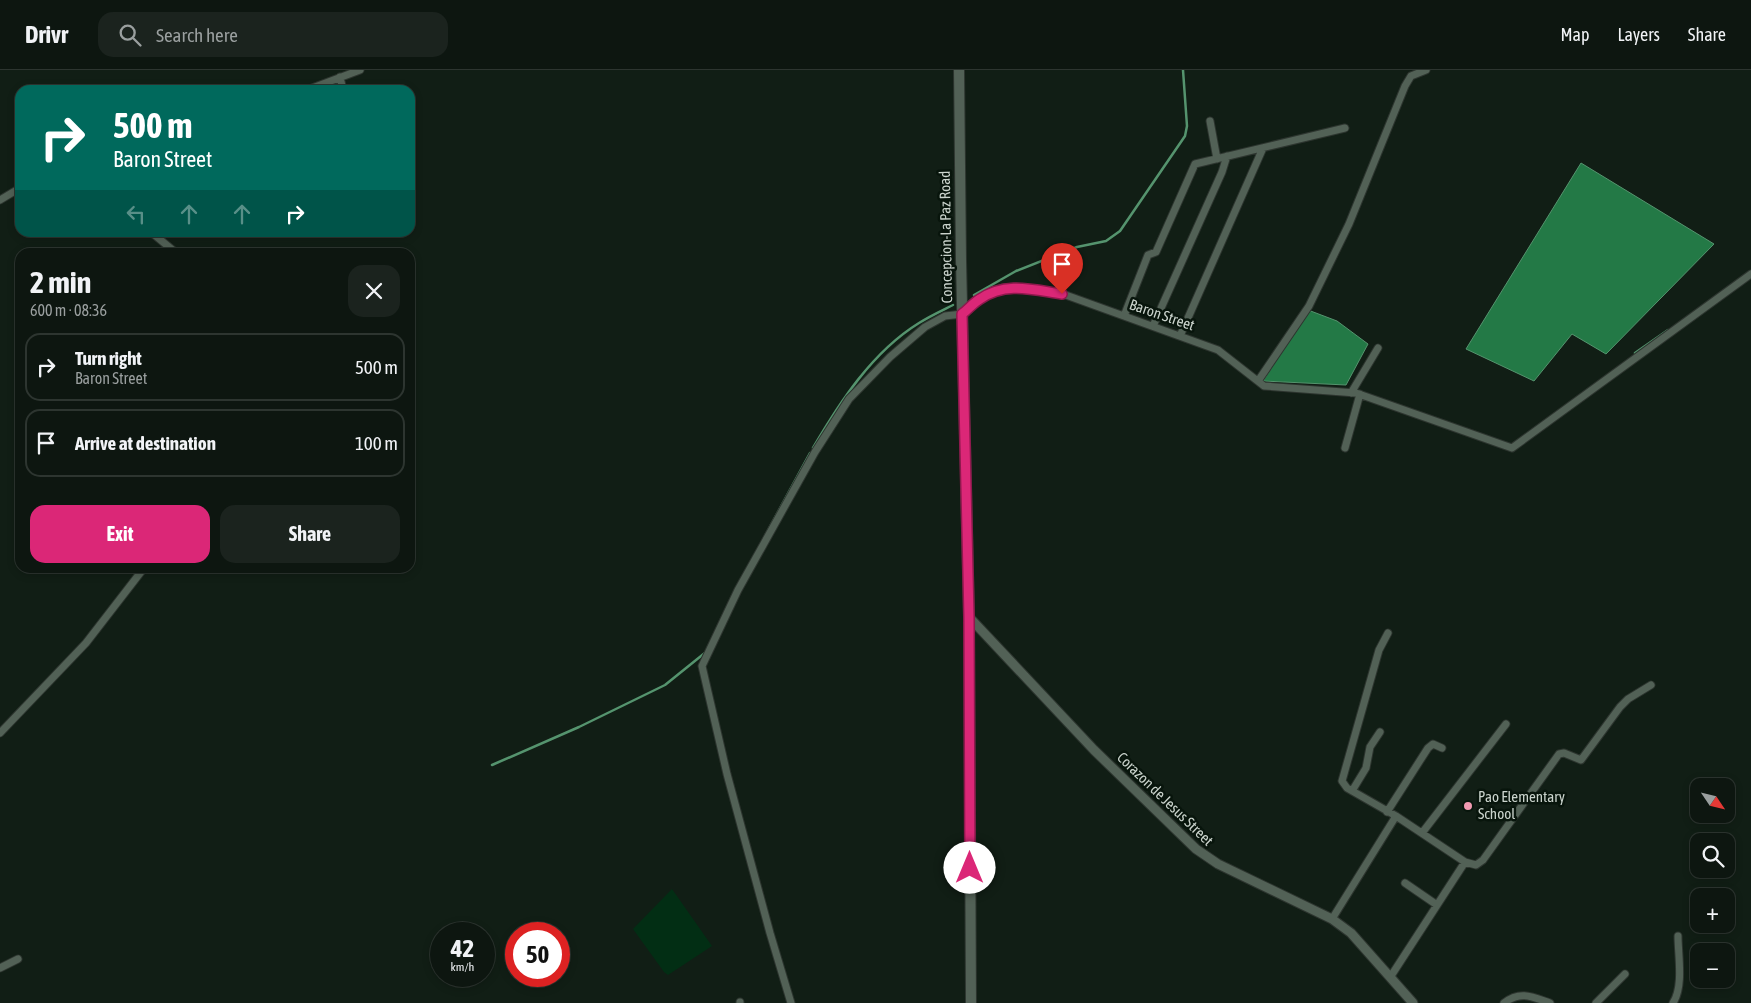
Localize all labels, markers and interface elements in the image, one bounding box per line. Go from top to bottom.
search box [98,12,448,57]
text: Drivr [25,21,68,48]
icon: search [116,21,144,49]
text: Search here [156,24,238,46]
text: Map [1560,24,1589,45]
text: Layers [1617,24,1660,45]
text: Share [1688,24,1726,45]
icon: right [30,105,95,170]
text: 500 m [113,105,192,145]
text: Baron Street [113,146,212,172]
street label: Concepcion-La Paz Road [936,171,955,303]
icon: left [122,200,150,228]
icon: ahead [175,200,203,228]
icon: ahead [228,200,256,228]
icon: right [281,200,309,228]
pin [1041,243,1083,294]
icon: arrive [1048,250,1076,278]
text: 2 min [30,265,91,299]
button: close [348,265,400,317]
street label: Baron Street [1127,295,1197,334]
text: 600 m · 08:36 [30,301,107,319]
text: Turn right [75,347,142,369]
icon: right [32,353,60,381]
text: 500 m [355,356,398,378]
text: Baron Street [75,369,147,387]
icon: arrive [32,429,60,457]
text: Arrive at destination [75,432,216,454]
text: 100 m [355,432,398,454]
button: Exit [30,505,210,563]
button: Share [220,505,400,563]
street label: Corazon de Jesus Street [1114,748,1217,849]
north arrow [1690,778,1735,822]
map controls [1690,778,1735,988]
place label: Pao Elementary School [1478,788,1565,822]
marker: Pao Elementary School [1462,800,1474,812]
button: search [1690,833,1735,878]
position arrow [943,841,995,893]
button: + [1690,888,1735,933]
speed limit sign: 50 [505,922,570,987]
text: 42 [451,934,474,962]
button: − [1690,943,1735,988]
text: km/h [451,960,474,974]

